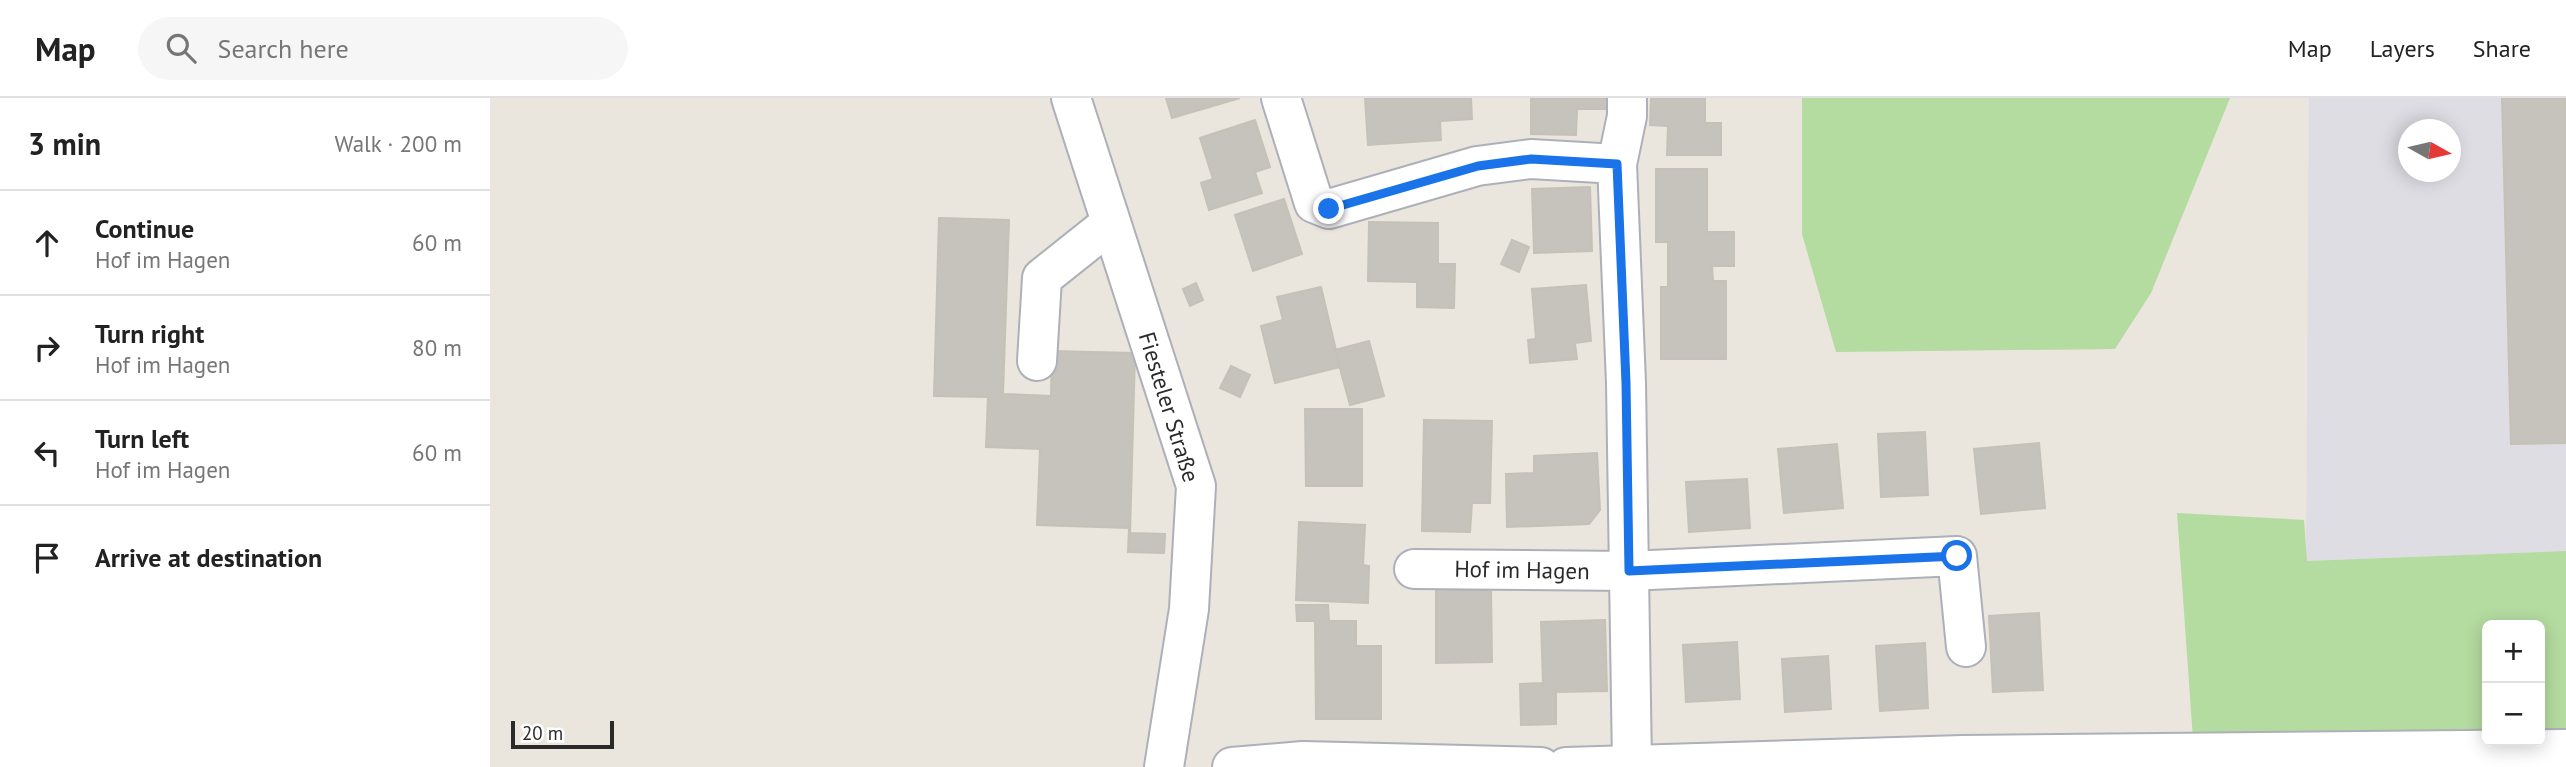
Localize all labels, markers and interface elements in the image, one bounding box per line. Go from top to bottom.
search box [138,17,628,80]
text: Map [35,27,96,70]
icon: search [162,29,200,67]
text: Search here [218,32,349,65]
text: Map [2288,33,2332,64]
text: Layers [2370,33,2435,64]
text: Share [2473,33,2531,64]
north arrow [2398,119,2461,182]
text: 3 min [28,124,101,163]
text: Walk · 200 m [335,129,462,158]
route end [1313,193,1344,224]
text: Continue [95,212,194,245]
icon: ahead [28,224,66,262]
text: 60 m [412,228,462,257]
text: Hof im Hagen [95,245,230,274]
text: Turn right [95,317,204,350]
street label: Fiesteler Straße [1133,328,1206,485]
icon: right [28,329,66,367]
text: 80 m [412,333,462,362]
text: Hof im Hagen [95,350,230,379]
text: Turn left [95,422,189,455]
icon: left [28,434,66,472]
text: 60 m [412,438,462,467]
text: Hof im Hagen [95,455,230,484]
icon: arrive [28,539,66,577]
route start [1941,540,1972,571]
text: Arrive at destination [95,541,322,574]
street label: Hof im Hagen [1454,554,1590,585]
map controls [2482,620,2545,746]
button: + [2482,620,2545,683]
button: − [2482,683,2545,746]
scale bar [511,718,614,750]
text: 20 m [522,721,563,745]

